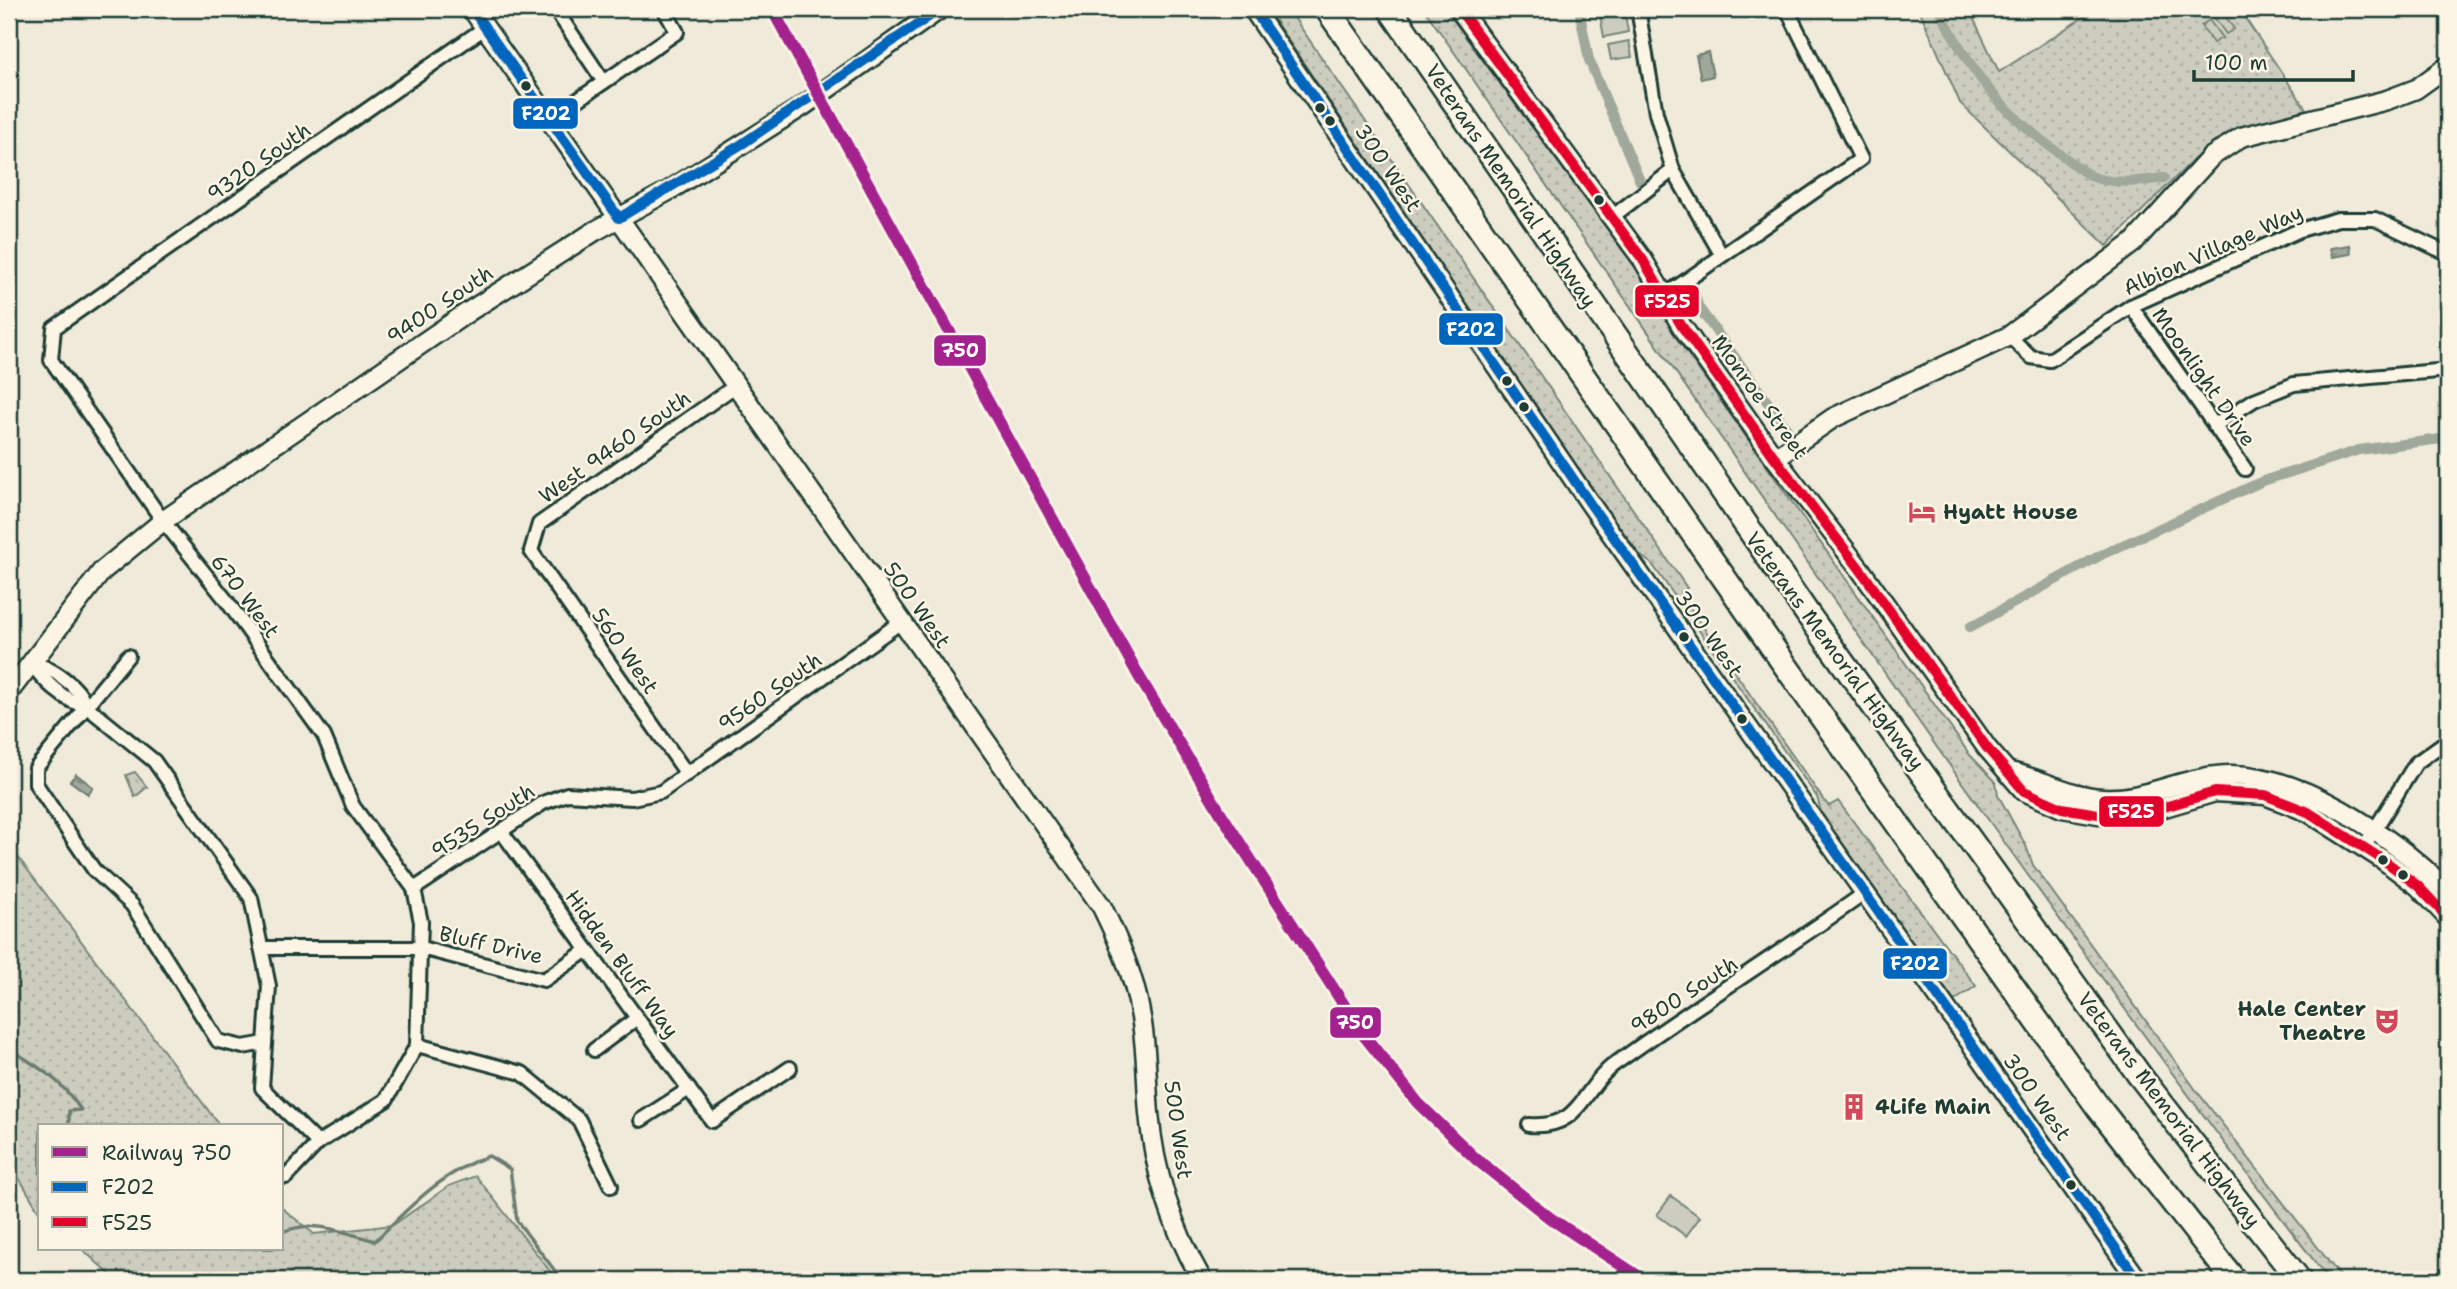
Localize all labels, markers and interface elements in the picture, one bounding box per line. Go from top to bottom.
scale bar [2194,38,2354,82]
text: 100 m [2205,49,2268,77]
street label: Veterans Memorial Highway [1419,59,1603,313]
unlabelled marker [519,79,533,93]
line badge: F202 [512,97,579,130]
text: F202 [521,101,571,126]
unlabelled marker [1313,101,1327,115]
unlabelled marker [1323,114,1337,128]
street label: 9320 South [201,116,317,208]
street label: 300 West [1348,118,1428,218]
unlabelled marker [1592,193,1606,207]
street label: Albion Village Way [2119,198,2307,302]
street label: 9400 South [381,259,499,351]
line badge: F525 [1634,284,1700,318]
text: F525 [1643,289,1691,314]
street label: Moonlight Drive [2146,302,2262,452]
line badge: F202 [1438,312,1504,346]
text: F202 [1446,317,1496,342]
street label: Monroe Street [1705,329,1815,465]
line badge: 750 [933,334,987,367]
text: 750 [941,338,979,363]
unlabelled marker [1500,374,1514,388]
street label: West 9460 South [533,384,697,510]
unlabelled marker [1517,400,1531,414]
hotel icon: Hyatt House [1907,497,1937,527]
place label: Hyatt House [1943,498,2078,526]
street label: Veterans Memorial Highway [1739,526,1931,776]
street label: 670 West [204,548,286,644]
street label: 500 West [877,556,957,654]
street label: 300 West [1669,585,1749,683]
street label: 560 West [585,603,665,699]
unlabelled marker [1677,630,1691,644]
street label: 9560 South [712,646,828,738]
unlabelled marker [1735,712,1749,726]
street label: 9535 South [426,777,540,865]
line badge: F525 [2098,795,2165,828]
text: F525 [2107,799,2155,824]
unlabelled marker [2376,853,2390,867]
unlabelled marker [2396,868,2410,882]
street label: Hidden Bluff Way [559,884,685,1044]
street label: Bluff Drive [437,920,545,970]
line badge: F202 [1882,947,1948,980]
street label: 9800 South [1625,950,1743,1040]
text: F202 [1890,951,1940,976]
street label: Veterans Memorial Highway [2071,986,2267,1234]
place label: Hale Center Theatre [2238,995,2366,1047]
line badge: 750 [1329,1006,1382,1039]
theatre icon: Hale Center Theatre [2372,1006,2402,1036]
text: 750 [1336,1010,1374,1035]
street label: 300 West [1997,1048,2077,1146]
street label: 500 West [1157,1079,1199,1181]
building icon: 4Life Main [1839,1092,1869,1122]
place label: 4Life Main [1875,1093,1991,1121]
legend [38,1124,284,1250]
text: Railway 750 [102,1139,232,1167]
text: F202 [102,1173,155,1201]
unlabelled marker [2064,1178,2078,1192]
text: F525 [102,1209,152,1237]

